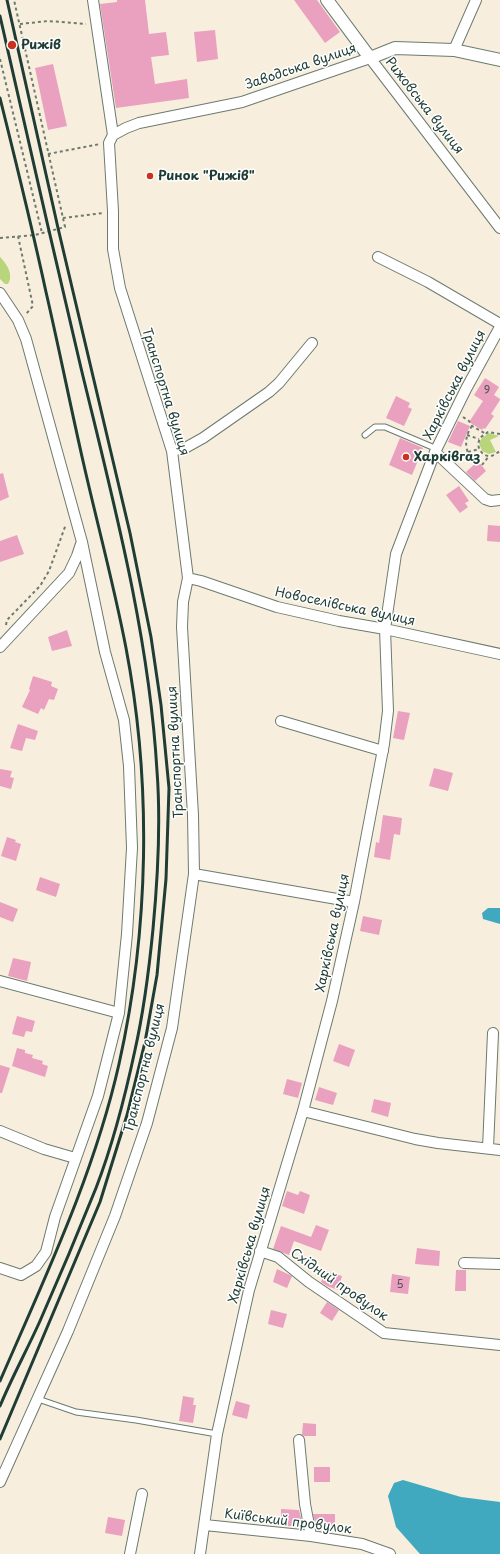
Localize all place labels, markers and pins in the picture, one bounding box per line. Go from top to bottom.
place label: Рижів [21,37,61,53]
marker: Рижів [6,39,18,51]
place label: Ринок "Рижів" [158,168,255,184]
marker: Ринок "Рижів" [145,171,155,181]
place label: Харківгаз [414,449,480,465]
marker: Харківгаз [401,452,411,462]

